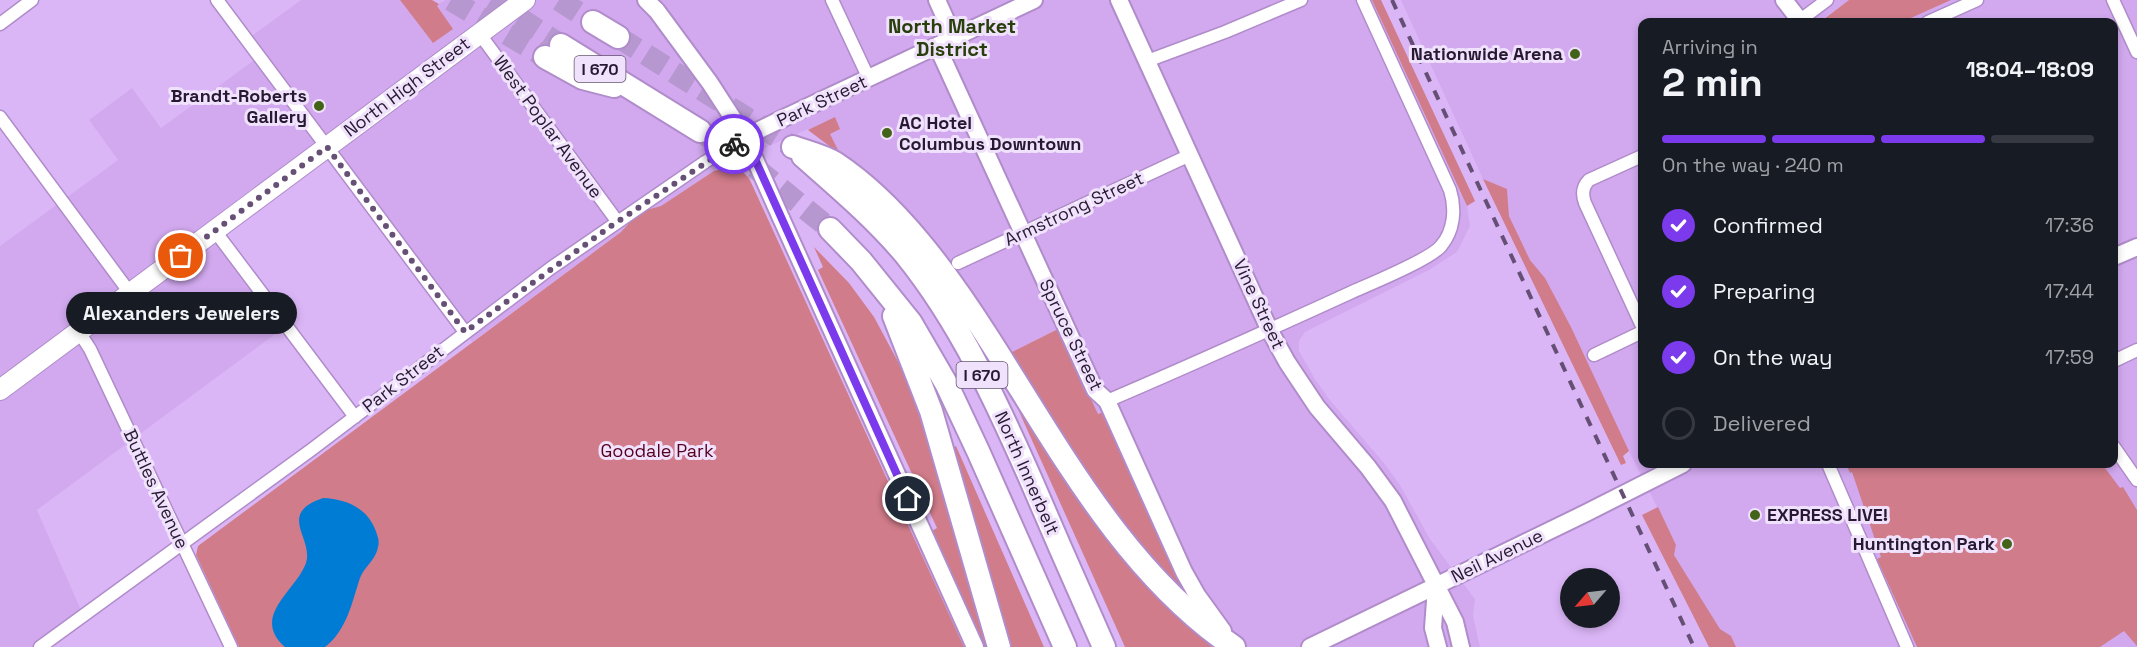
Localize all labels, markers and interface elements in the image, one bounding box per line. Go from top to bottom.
district label: North Market District [888,13,1016,62]
street label: North High Street [339,32,474,142]
text: Arriving in [1662,34,1758,60]
place label: Nationwide Arena [1411,42,1564,65]
marker: Nationwide Arena [1568,47,1582,61]
street label: West Poplar Avenue [489,51,608,203]
text: 18:04–18:09 [1966,55,2094,83]
road number: I 670 [574,56,626,82]
text: 2 min [1662,58,1763,107]
street label: Park Street [773,70,871,131]
place label: Brandt-Roberts Gallery [171,84,307,128]
marker: Brandt-Roberts Gallery [312,99,326,113]
place label: AC Hotel Columbus Downtown [899,111,1081,155]
courier [704,114,764,174]
marker: AC Hotel Columbus Downtown [880,126,894,140]
icon: bike [718,128,751,161]
text: On the way · 240 m [1662,152,1844,178]
street label: Armstrong Street [1001,166,1147,251]
icon: check [1662,209,1695,242]
text: Confirmed [1713,211,1823,239]
text: 17:36 [2045,212,2094,238]
pin [155,230,206,281]
icon: bag [164,239,197,272]
street label: Vine Street [1229,255,1290,353]
street label: Spruce Street [1034,275,1108,394]
icon: check [1662,275,1695,308]
text: Preparing [1713,277,1815,305]
text: 17:44 [2044,278,2094,304]
callout: Alexanders Jewelers [66,292,296,334]
text: Alexanders Jewelers [83,300,280,326]
street label: Park Street [357,340,448,418]
icon: check [1662,341,1695,374]
text: On the way [1713,343,1832,371]
text: 17:59 [2045,344,2094,370]
road number: I 670 [956,362,1008,388]
street label: North Innerbelt [990,408,1065,538]
text: Delivered [1713,409,1811,437]
street label: Buttles Avenue [119,425,194,552]
park label: Goodale Park [600,439,714,462]
pin [882,473,933,524]
icon: home [891,482,924,515]
place label: EXPRESS LIVE! [1767,503,1888,526]
marker: EXPRESS LIVE! [1748,508,1762,522]
street label: Neil Avenue [1447,523,1546,588]
place label: Huntington Park [1853,532,1995,555]
marker: Huntington Park [2000,537,2014,551]
north arrow [1560,568,1620,628]
map controls [1560,568,1620,628]

